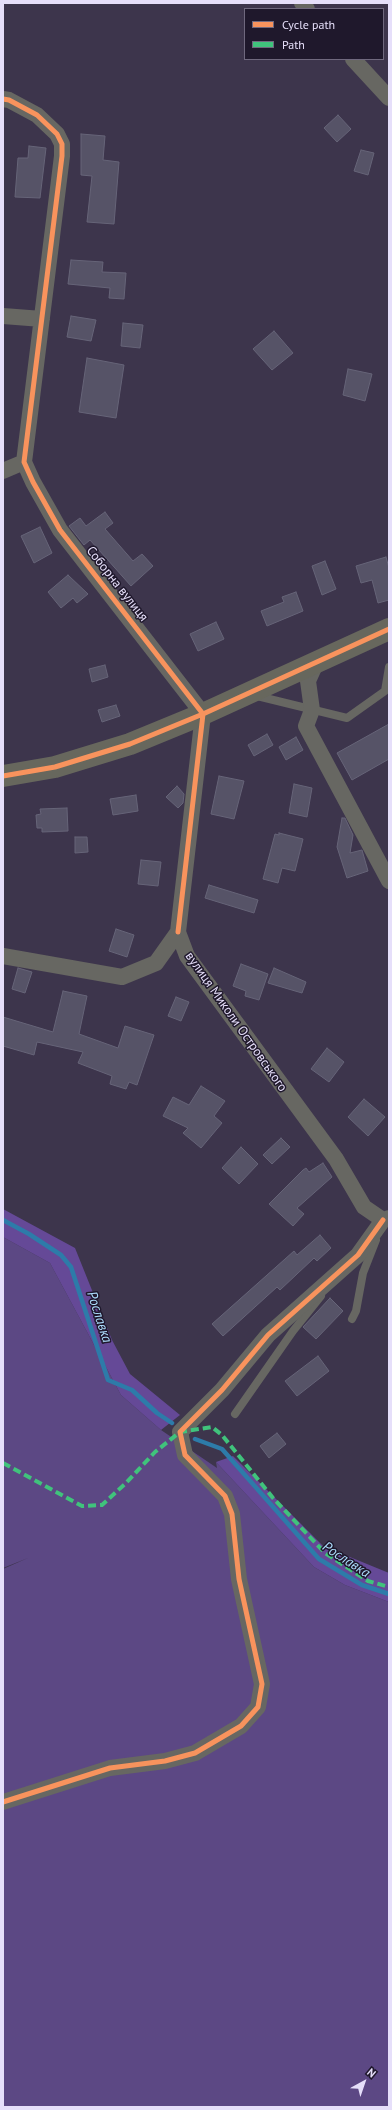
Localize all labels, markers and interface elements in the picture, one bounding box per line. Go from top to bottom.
legend [244,8,384,60]
text: Cycle path [282,17,335,32]
text: Path [282,37,305,52]
street label: Соборна вулиця [83,543,151,625]
street label: вулиця Миколи Островського [182,949,290,1095]
water label: Рославка [83,1289,115,1345]
water label: Рославка [319,1538,373,1582]
north arrow [344,2062,384,2102]
text: N [364,2065,379,2080]

